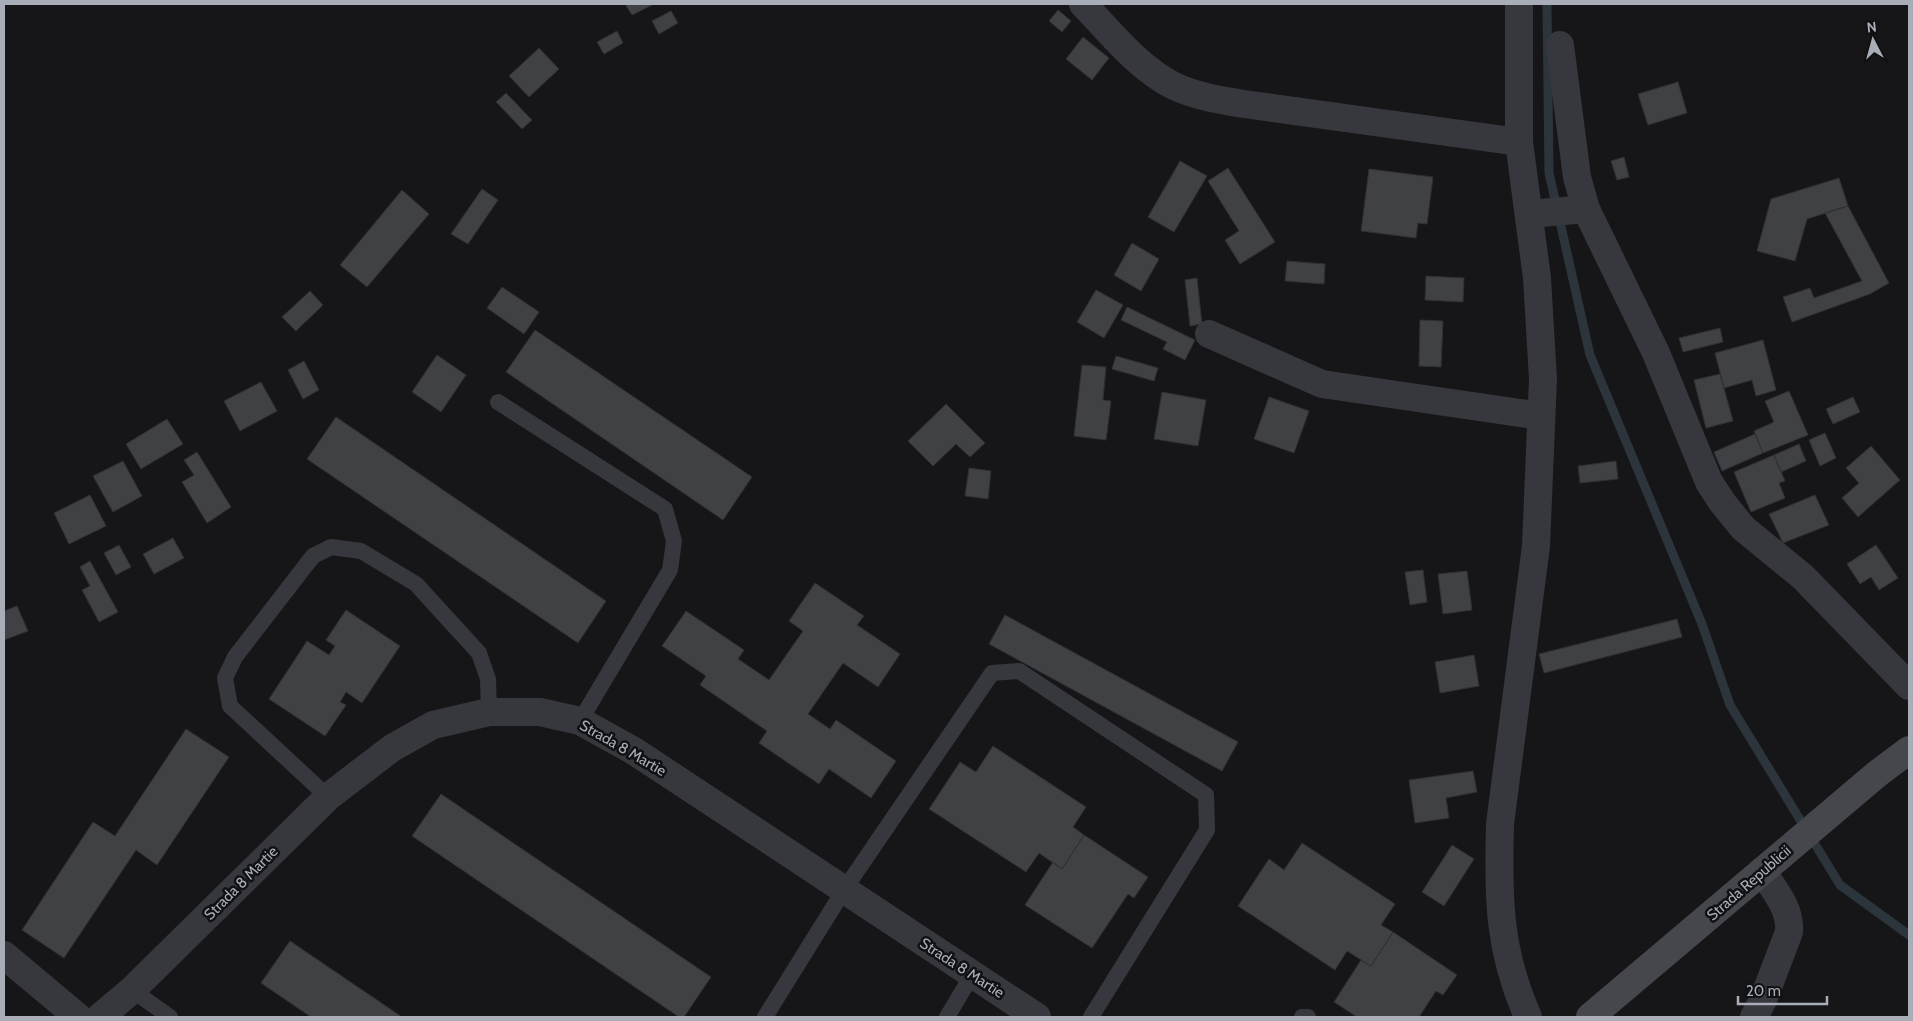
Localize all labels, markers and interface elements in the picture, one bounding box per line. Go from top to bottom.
north arrow [1848,15,1898,65]
text: N [1866,18,1878,37]
street label: Strada 8 Martie [577,716,670,780]
street label: Strada 8 Martie [200,842,282,924]
street label: Strada Republicii [1703,842,1795,924]
street label: Strada 8 Martie [917,934,1008,1002]
scale bar [1738,974,1827,1006]
text: 20 m [1746,982,1781,1000]

